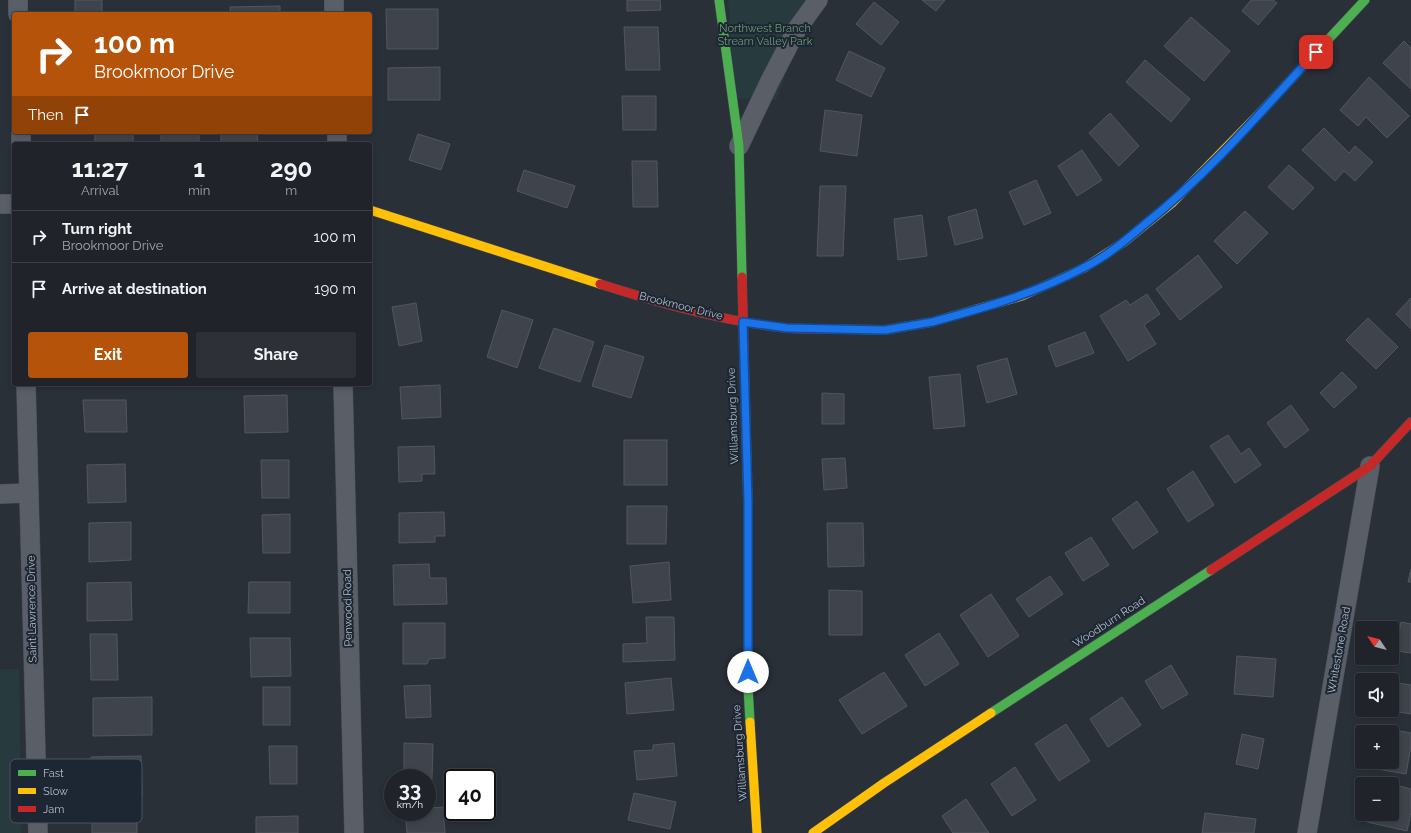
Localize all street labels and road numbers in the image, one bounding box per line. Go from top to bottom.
street label: Brookmoor Drive [638,289,725,323]
street label: Williamsburg Drive [725,367,741,464]
street label: Saint Lawrence Drive [25,555,39,663]
street label: Penwood Road [341,569,355,647]
street label: Woodburn Road [1070,594,1148,650]
street label: Whitestone Road [1325,605,1353,694]
street label: Williamsburg Drive [730,704,750,802]

